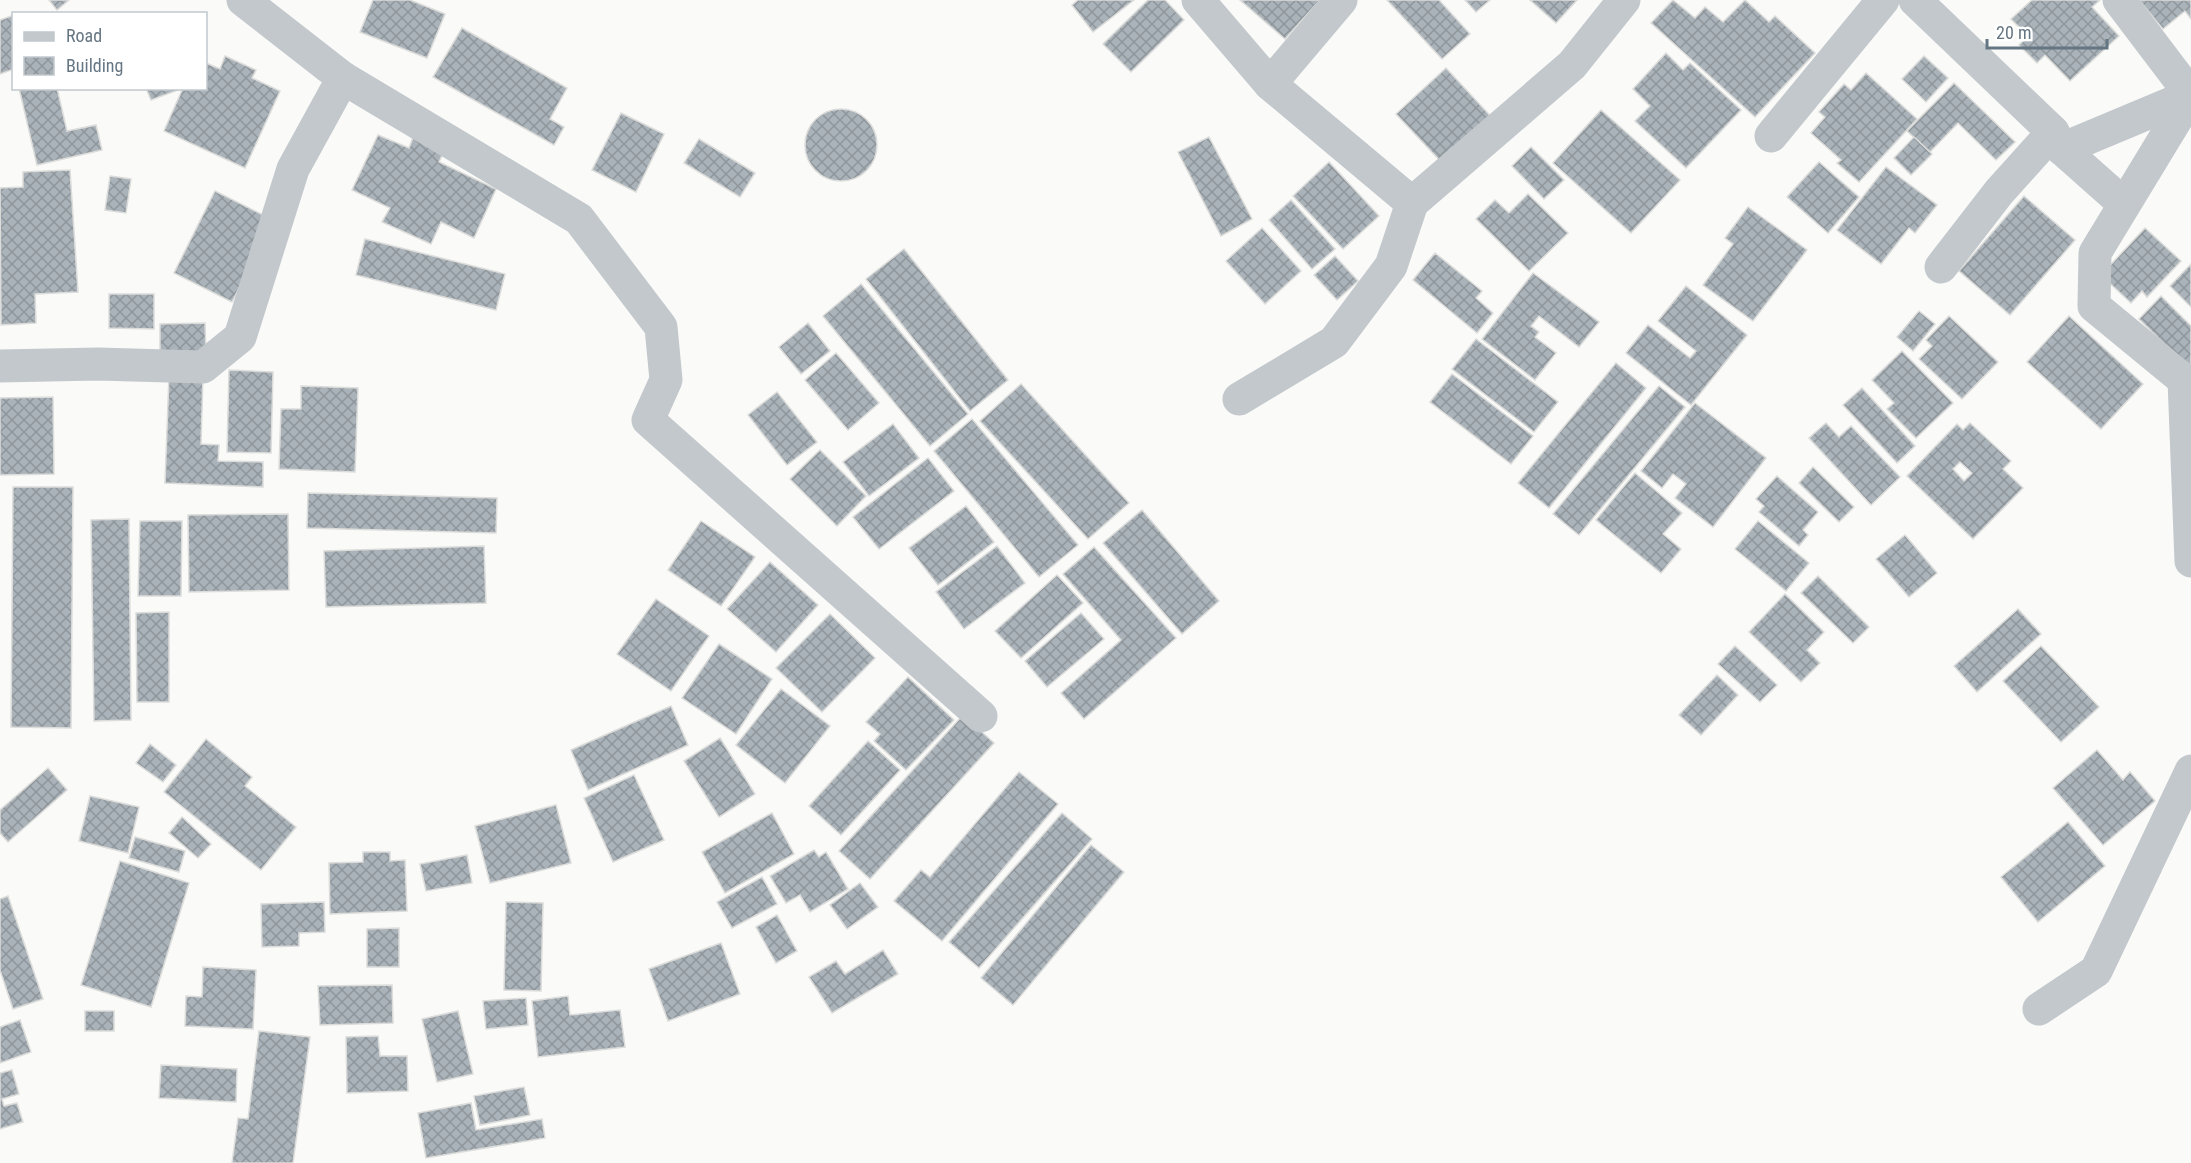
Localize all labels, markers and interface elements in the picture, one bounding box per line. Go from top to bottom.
legend [12,12,207,90]
scale bar [1987,12,2107,50]
text: 20 m [1996,22,2031,43]
text: Road [66,25,102,46]
text: Building [66,55,123,76]

